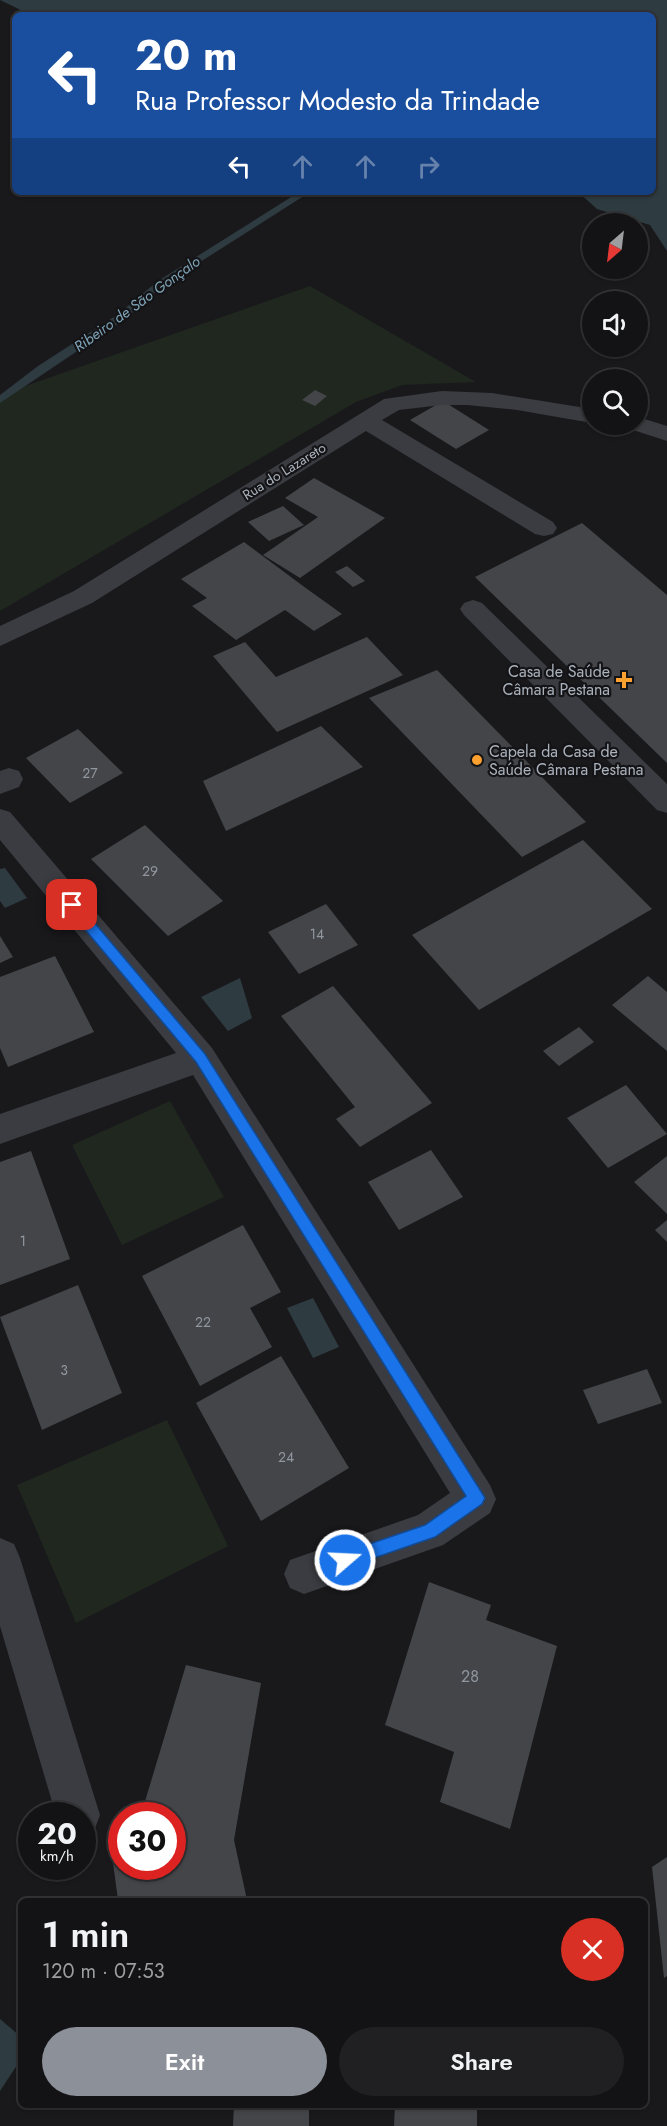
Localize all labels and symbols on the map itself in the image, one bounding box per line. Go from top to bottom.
north arrow [582,213,648,279]
water label: Ribeiro de São Gonçalo [69,251,205,357]
street label: Rua do Lazareto [238,437,330,505]
place label: Casa de Saúde Câmara Pestana [503,660,610,701]
marker: Casa de Saúde Câmara Pestana [615,671,633,689]
place label: Capela da Casa de Saúde Câmara Pestana [489,740,644,781]
marker: Capela da Casa de Saúde Câmara Pestana [470,753,484,767]
house number: 27 [82,763,98,783]
house number: 29 [142,861,158,881]
pin [46,879,97,930]
house number: 14 [310,924,324,944]
house number: 1 [20,1231,26,1251]
house number: 22 [195,1312,211,1332]
house number: 3 [60,1360,68,1380]
house number: 24 [278,1447,294,1467]
position arrow [313,1528,377,1592]
house number: 28 [461,1665,479,1688]
speed limit sign: 30 [108,1802,186,1880]

